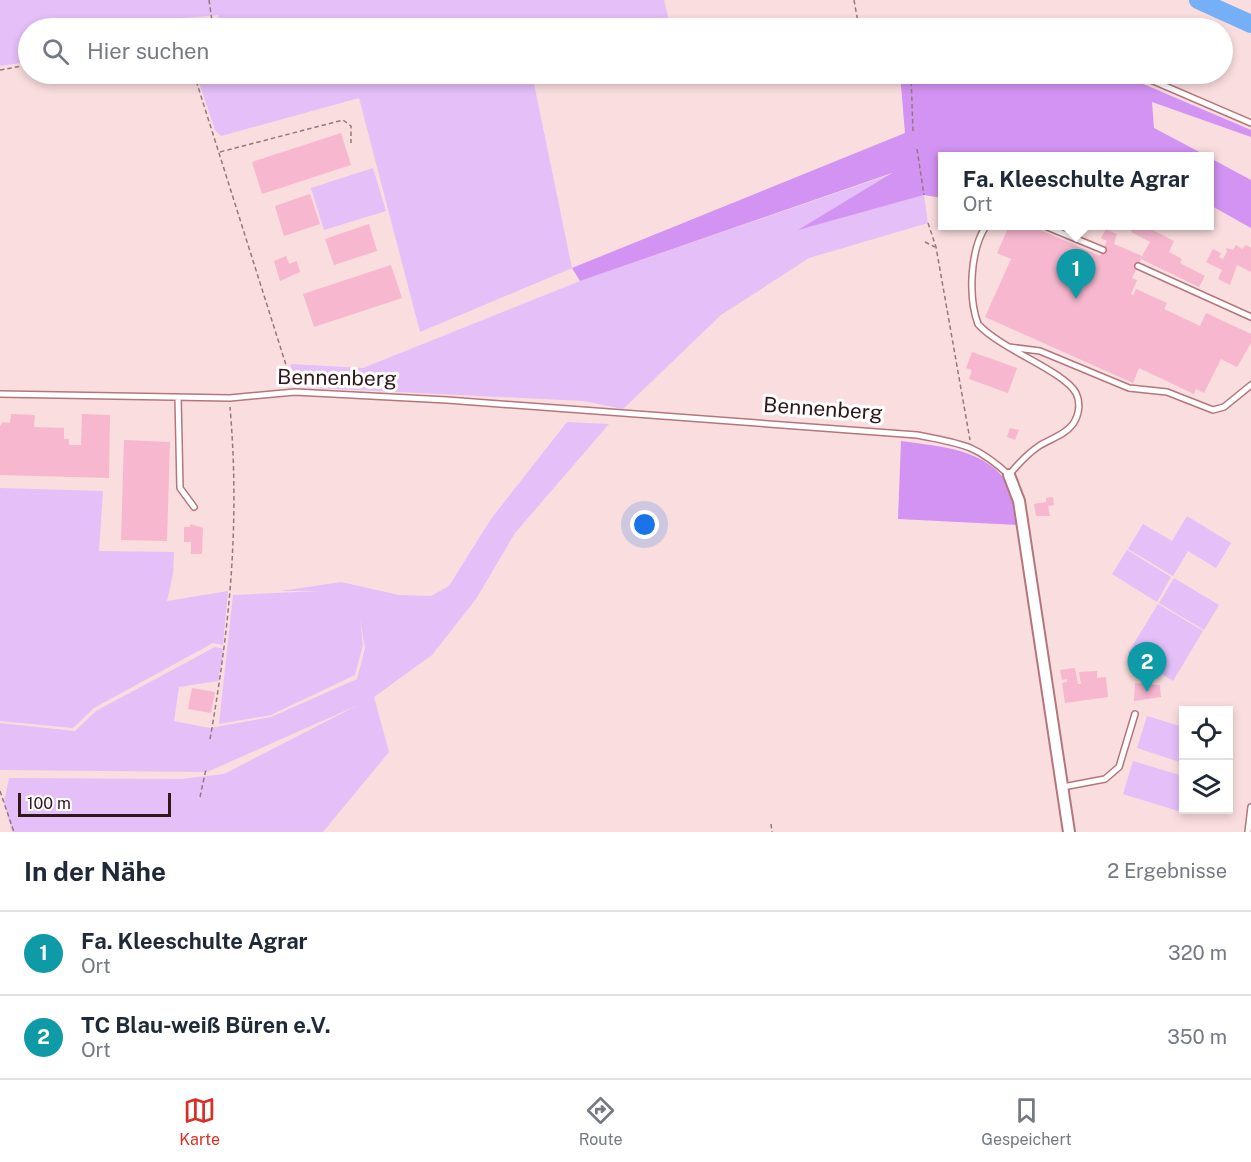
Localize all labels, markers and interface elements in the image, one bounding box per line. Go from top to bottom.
search box [18,18,1233,84]
icon: search [39,35,72,68]
text: Hier suchen [87,38,209,64]
popup [938,152,1214,230]
text: Fa. Kleeschulte Agrar [963,166,1189,192]
text: Ort [963,192,993,216]
pin: 1 [1056,250,1096,299]
street label: Bennenberg [277,364,397,391]
street label: Bennenberg [762,392,884,425]
your location [630,510,659,539]
pin: 2 [1128,642,1166,692]
map controls [1179,706,1233,814]
button: locate [1179,706,1233,760]
button: layers [1179,760,1233,814]
scale bar [18,790,171,818]
text: 100 m [27,794,71,813]
text: In der Nähe [24,856,166,887]
text: 2 Ergebnisse [1107,859,1227,883]
text: Fa. Kleeschulte Agrar [81,928,308,954]
text: 1 [39,941,48,965]
text: 320 m [1168,941,1227,965]
text: Ort [81,954,111,978]
text: TC Blau-weiß Büren e.V. [81,1012,331,1038]
text: 2 [37,1025,50,1049]
text: 350 m [1167,1025,1227,1049]
text: Ort [81,1038,111,1062]
tab: Karte [179,1094,220,1149]
tab: Route [579,1094,623,1149]
tab: Gespeichert [981,1094,1072,1149]

